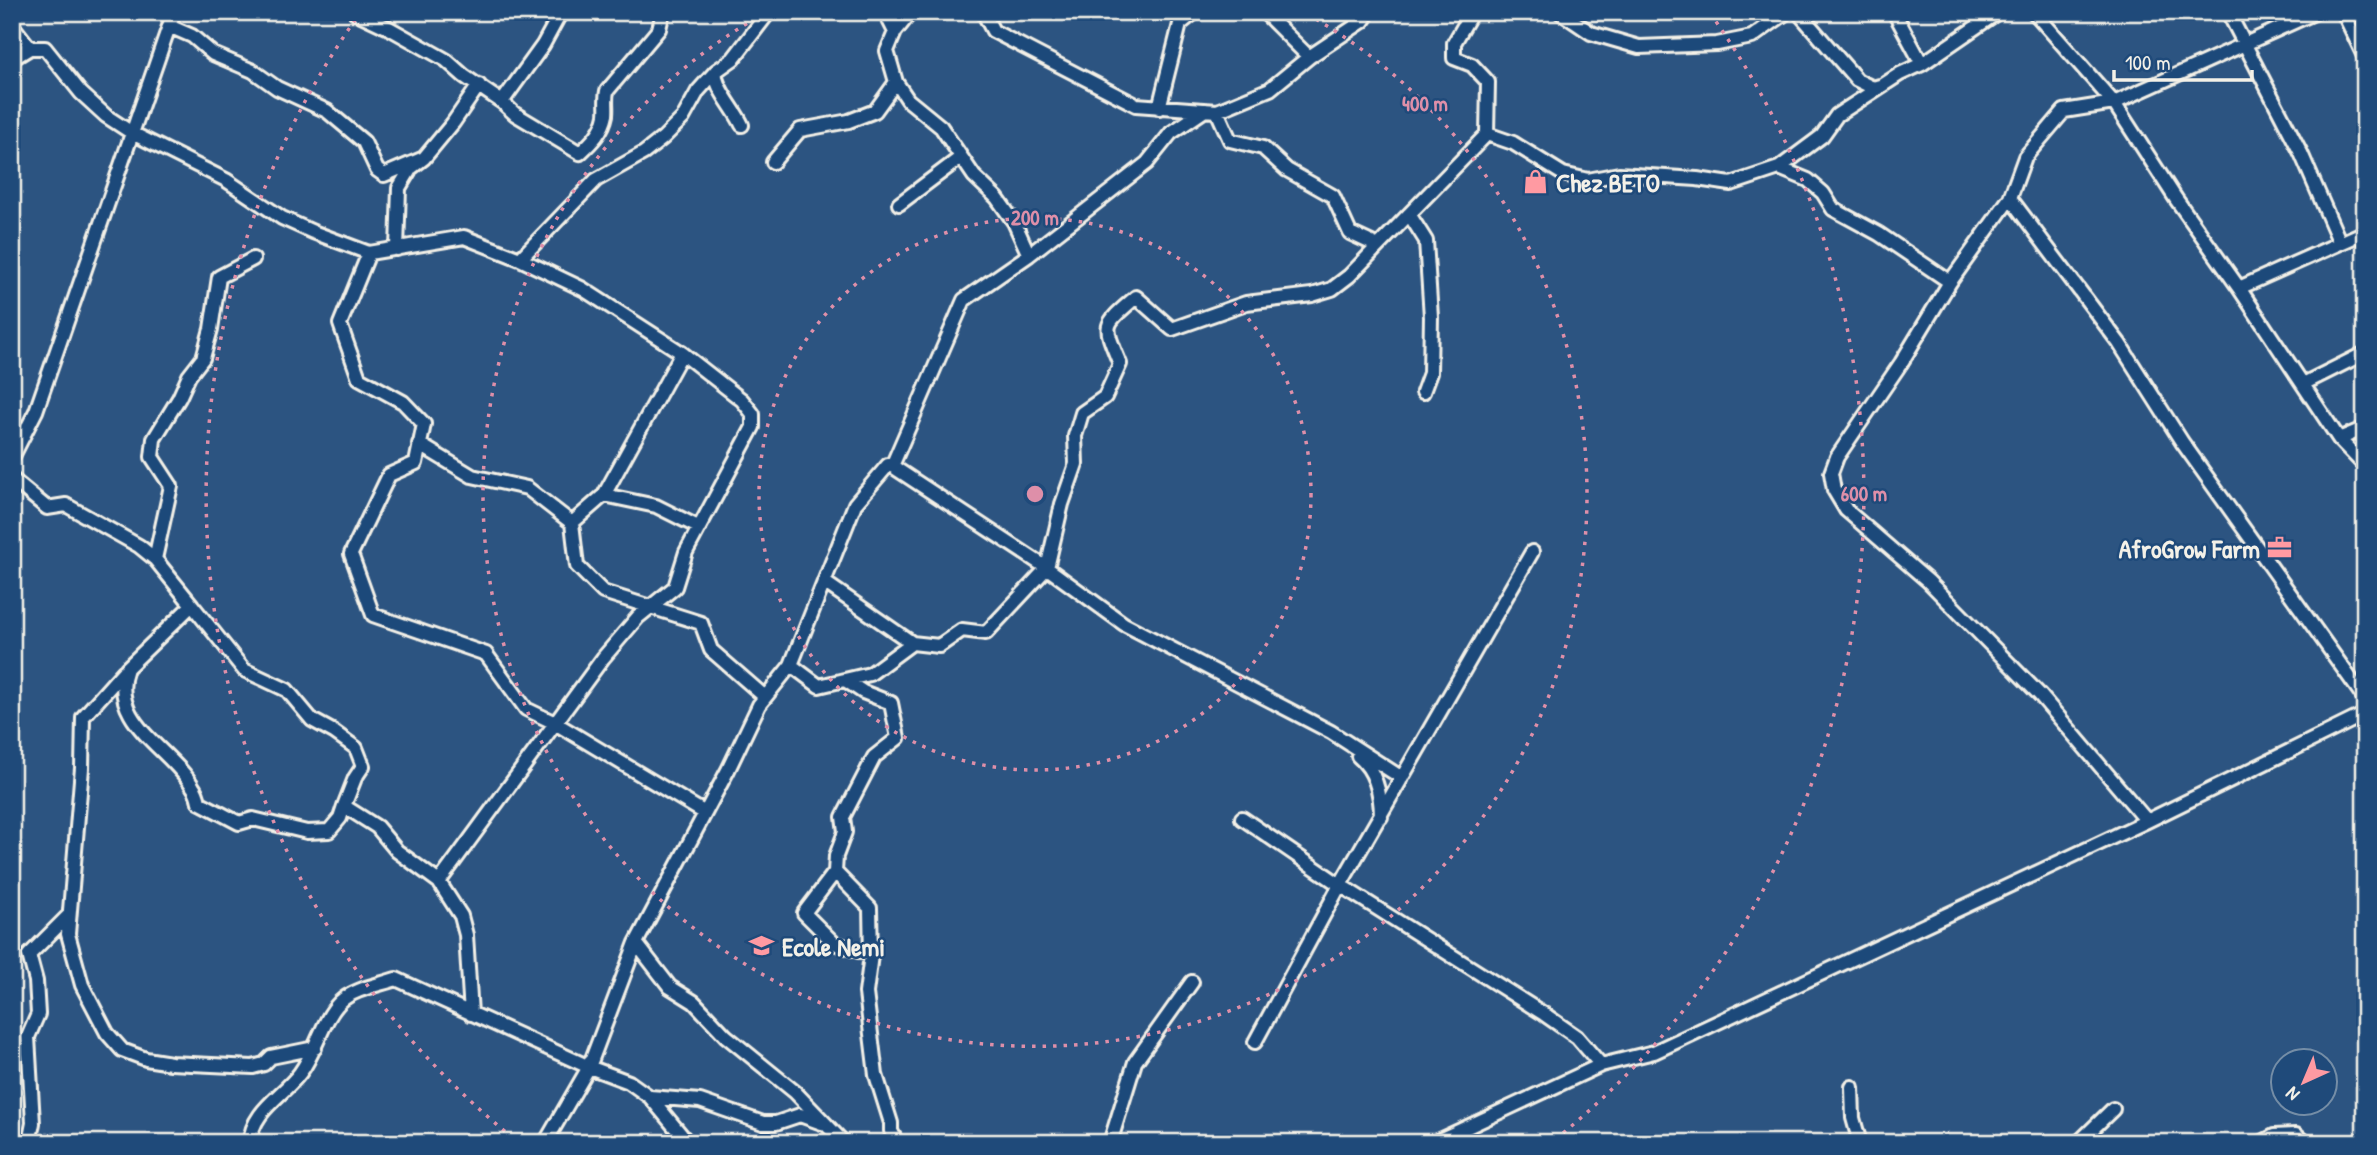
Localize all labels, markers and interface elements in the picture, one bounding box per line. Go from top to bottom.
scale bar [2114,38,2253,82]
text: 100 m [2125,48,2171,77]
text: 400 m [1402,89,1448,118]
place label: Chez BETO [1556,165,1660,200]
shop icon: Chez BETO [1522,168,1550,196]
text: 200 m [1011,203,1059,232]
text: 600 m [1841,479,1887,508]
centre of rings [1023,482,1047,506]
place label: AfroGrow Farm [2119,531,2260,566]
office icon: AfroGrow Farm [2266,534,2294,562]
place label: Ecole Nemi [782,929,885,964]
school or university icon: Ecole Nemi [748,932,776,960]
north arrow [2268,1046,2338,1116]
text: N [2280,1081,2305,1107]

